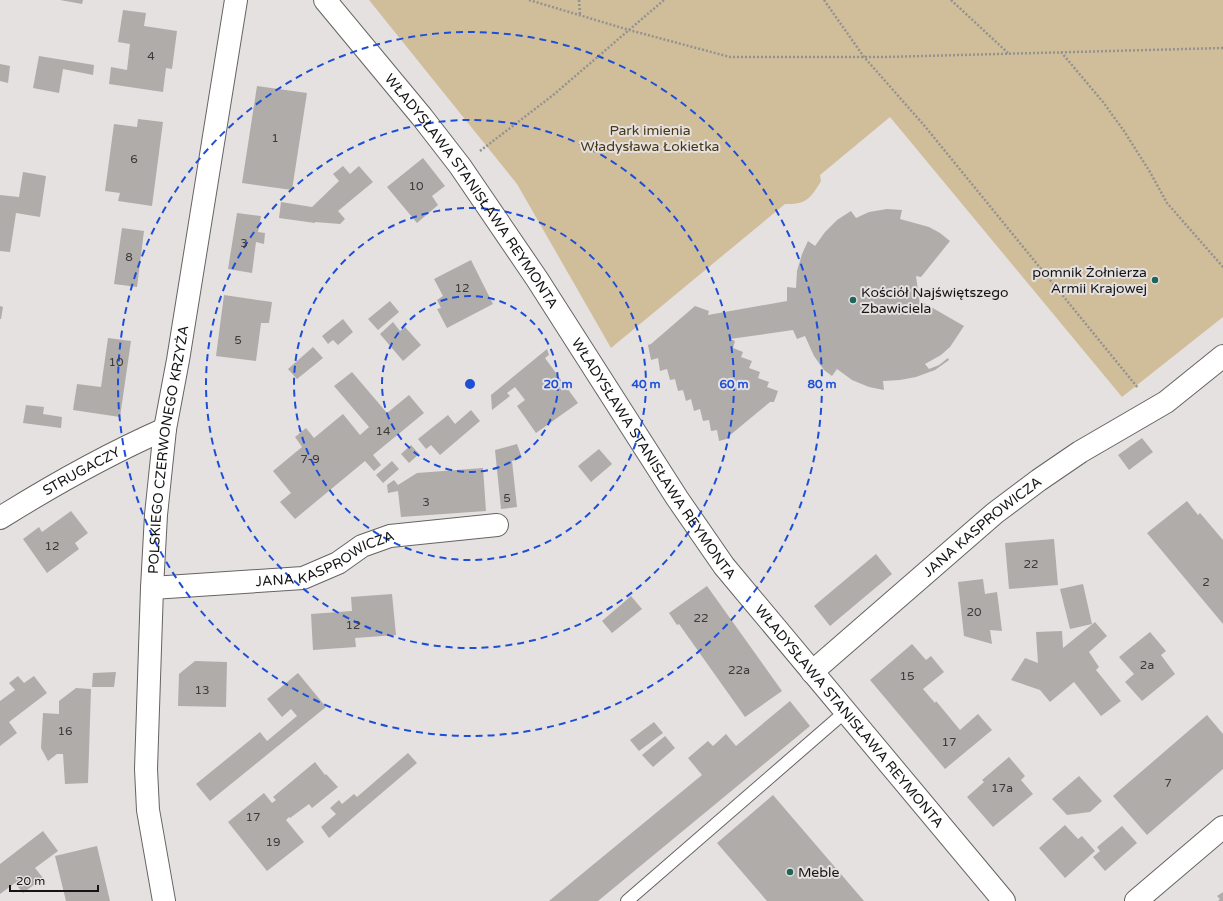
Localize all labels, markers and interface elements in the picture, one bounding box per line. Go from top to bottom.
house number: 4 [147,49,155,63]
street label: WŁADYSŁAWA STANISŁAWA REYMONTA [381,71,561,312]
park label: Park imienia Władysława Łokietka [581,122,720,155]
house number: 1 [271,131,279,145]
house number: 6 [130,152,138,166]
house number: 10 [408,179,424,193]
house number: 3 [240,236,248,250]
house number: 8 [125,250,133,264]
place label: pomnik Żołnierza Armii Krajowej [1032,264,1147,297]
marker: pomnik Żołnierza Armii Krajowej [1150,275,1160,285]
house number: 12 [454,281,470,295]
place label: Kościół Najświętszego Zbawiciela [861,284,1008,317]
marker: Kościół Najświętszego Zbawiciela [848,295,858,305]
street label: POLSKIEGO CZERWONEGO KRZYŻA [145,324,192,574]
house number: 5 [234,333,242,347]
street label: WŁADYSŁAWA STANISŁAWA REYMONTA [568,335,739,583]
house number: 10 [108,355,124,369]
centre of rings [463,377,477,391]
text: 20 m [543,377,573,391]
text: 40 m [631,377,661,391]
text: 60 m [719,377,749,391]
text: 80 m [807,377,837,391]
house number: 14 [375,424,391,438]
street label: STRUGACZY [40,443,123,499]
house number: 7-9 [300,452,320,466]
street label: JANA KASPROWICZA [920,473,1045,581]
house number: 5 [503,491,511,505]
house number: 3 [422,495,430,509]
street label: JANA KASPROWICZA [255,527,397,590]
house number: 12 [44,539,60,553]
house number: 22 [1023,557,1039,571]
house number: 2 [1202,575,1210,589]
street label: WŁADYSŁAWA STANISŁAWA REYMONTA [751,602,947,831]
house number: 20 [966,605,982,619]
house number: 22 [693,611,709,625]
house number: 12 [345,618,361,632]
house number: 2a [1140,658,1154,672]
house number: 22a [728,663,750,677]
house number: 15 [899,669,915,683]
house number: 13 [194,683,210,697]
house number: 16 [57,724,73,738]
house number: 17 [941,735,957,749]
house number: 7 [1164,776,1172,790]
house number: 17a [991,781,1013,795]
house number: 17 [245,810,261,824]
house number: 19 [265,835,281,849]
place label: Meble [798,864,840,881]
scale bar [10,867,98,893]
marker: Meble [785,867,795,877]
text: 20 m [16,874,45,888]

